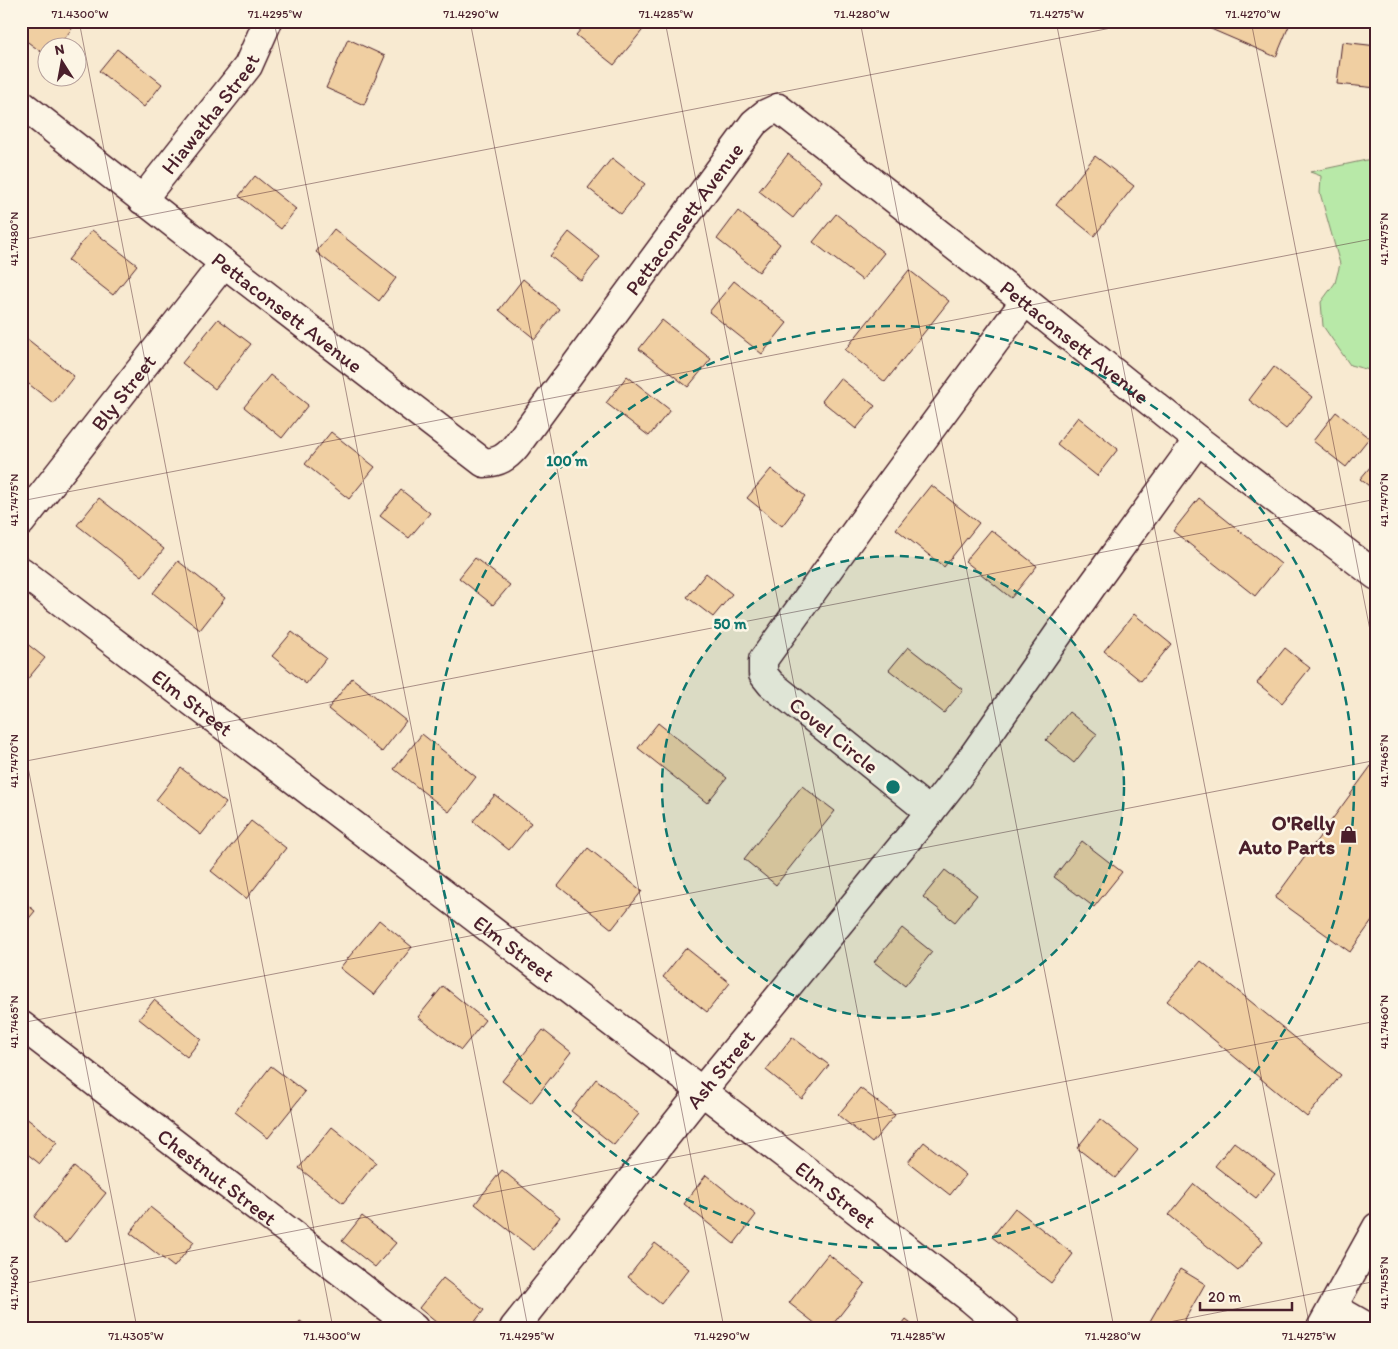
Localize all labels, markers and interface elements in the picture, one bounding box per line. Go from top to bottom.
text: 71.4300°W [52,7,108,21]
text: 71.4295°W [248,7,302,21]
text: 71.4290°W [443,7,499,21]
text: 71.4285°W [639,7,693,21]
text: 71.4280°W [834,7,890,21]
text: 71.4275°W [1030,7,1084,21]
text: 71.4270°W [1225,7,1281,21]
north arrow [38,38,88,88]
text: N [53,40,66,59]
street label: Hiawatha Street [155,50,264,179]
street label: Pettaconsett Avenue [619,137,748,300]
text: 41.7480°N [7,212,21,266]
text: 41.7475°N [1377,213,1391,265]
street label: Pettaconsett Avenue [207,246,368,378]
street label: Pettaconsett Avenue [996,274,1154,408]
street label: Bly Street [85,349,160,435]
text: 100 m [546,452,588,470]
text: 41.7470°N [1377,473,1391,527]
text: 41.7475°N [7,474,21,526]
text: 50 m [713,615,747,633]
street label: Elm Street [147,663,238,741]
street label: Covel Circle [784,691,884,779]
text: 41.7470°N [7,734,21,788]
text: 41.7465°N [1377,734,1391,788]
centre of rings [884,778,902,796]
place label: O'Relly Auto Parts [1238,810,1336,859]
shop icon: O'Relly Auto Parts [1339,824,1359,844]
street label: Elm Street [469,909,560,987]
text: 41.7465°N [7,995,21,1049]
text: 41.7460°N [1377,995,1391,1049]
street label: Ash Street [681,1024,760,1113]
street label: Chestnut Street [153,1123,282,1230]
street label: Elm Street [791,1155,881,1233]
text: 41.7460°N [7,1256,21,1310]
text: 41.7455°N [1377,1256,1391,1310]
scale bar [1200,1279,1293,1311]
text: 20 m [1208,1288,1242,1306]
text: 71.4305°W [108,1329,164,1343]
text: 71.4300°W [304,1329,360,1343]
text: 71.4295°W [500,1329,554,1343]
text: 71.4290°W [694,1329,750,1343]
text: 71.4285°W [891,1329,945,1343]
text: 71.4280°W [1085,1329,1141,1343]
text: 71.4275°W [1282,1329,1336,1343]

